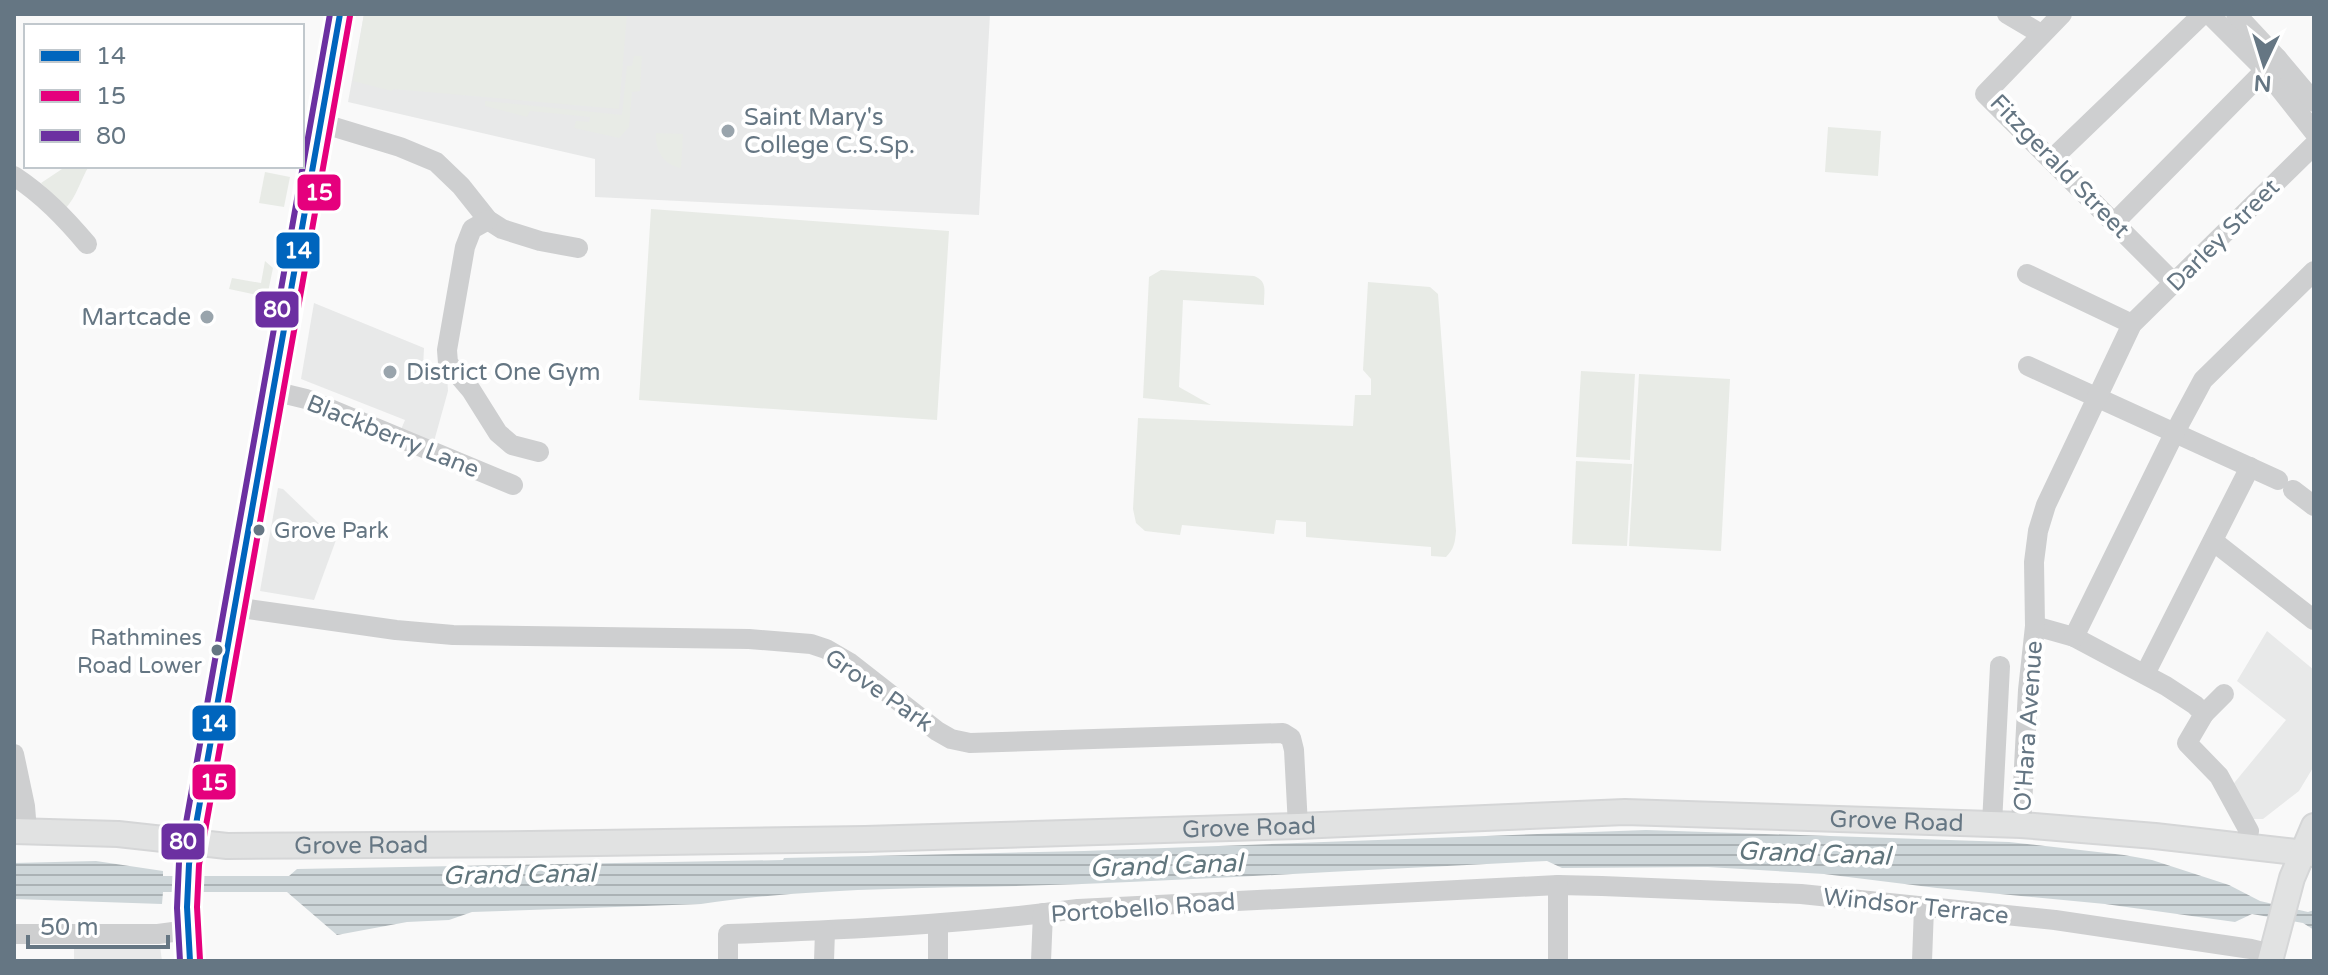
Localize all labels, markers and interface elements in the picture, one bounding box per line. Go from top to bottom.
legend [24,24,304,168]
north arrow [2224,24,2304,104]
text: 14 [96,42,126,71]
text: N [2253,69,2272,97]
text: 15 [96,82,126,111]
street label: Fitzgerald Street [1984,88,2136,244]
place label: Saint Mary's College C.S.Sp. [744,103,915,160]
text: 80 [96,122,126,151]
marker: Saint Mary's College C.S.Sp. [719,122,737,140]
line badge: 15 [296,173,342,212]
street label: Darley Street [2161,173,2286,298]
text: 15 [305,180,333,206]
line badge: 14 [275,231,321,270]
text: 14 [284,238,312,264]
line badge: 80 [254,290,300,329]
text: 80 [263,297,291,323]
place label: Martcade [81,303,191,332]
marker: Martcade [198,308,216,326]
place label: District One Gym [406,358,601,387]
marker: District One Gym [381,363,399,381]
street label: Blackberry Lane [302,389,483,484]
place label: Grove Park [274,518,389,544]
marker: Grove Park [251,522,267,538]
place label: Rathmines Road Lower [77,625,203,679]
street label: O'Hara Avenue [2008,640,2049,812]
marker: Rathmines Road Lower [209,642,225,658]
street label: Grove Park [819,643,938,738]
line badge: 14 [191,704,237,742]
text: 14 [200,711,228,737]
line badge: 15 [191,763,237,801]
text: 15 [200,770,228,796]
street label: Grove Road [1829,805,1964,838]
street label: Grove Road [1182,811,1317,844]
line badge: 80 [160,822,206,861]
text: 80 [169,829,197,855]
street label: Grove Road [294,831,428,861]
water label: Grand Canal [1737,835,1894,872]
water label: Grand Canal [1089,847,1246,884]
water label: Grand Canal [442,858,599,891]
street label: Windsor Terrace [1822,882,2010,931]
street label: Portobello Road [1050,888,1236,929]
scale bar [28,899,168,949]
text: 50 m [40,913,98,942]

